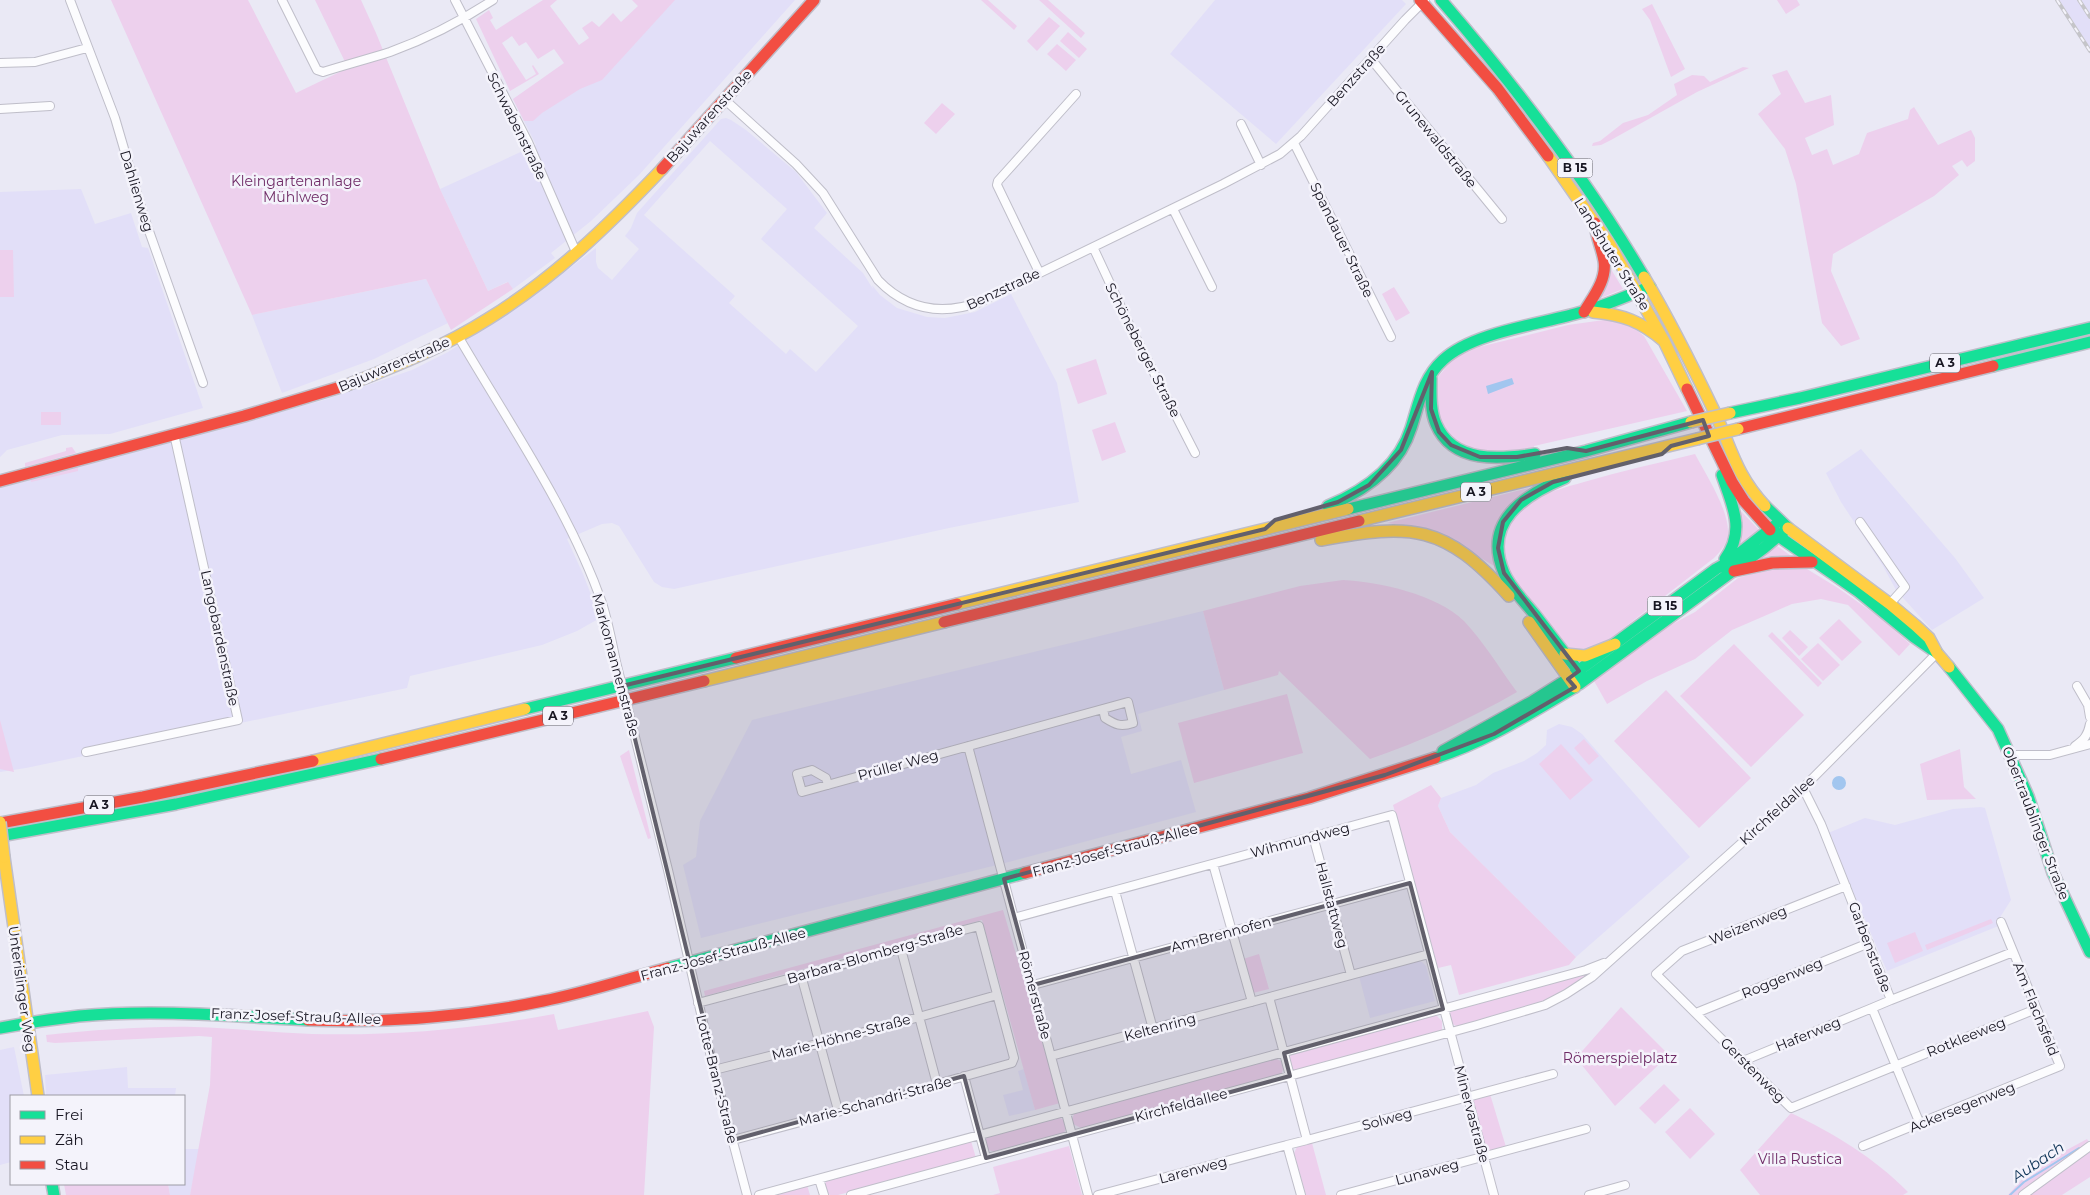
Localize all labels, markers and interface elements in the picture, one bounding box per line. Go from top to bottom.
street label: Benzstraße [1323,40,1389,110]
street label: Bajuwarenstraße [662,66,756,166]
street label: Schwabenstraße [483,69,551,183]
street label: Grunewaldstraße [1391,86,1481,192]
street label: Dahlienweg [116,148,158,234]
road number: B 15 [1558,158,1592,178]
park label: Kleingartenanlage Mühlweg [231,172,361,206]
street label: Spandauer Straße [1306,179,1378,301]
street label: Landshuter Straße [1570,194,1654,314]
street label: Benzstraße [963,264,1043,314]
street label: Schöneberger Straße [1101,280,1185,420]
street label: Bajuwarenstraße [336,332,452,396]
road number: A 3 [1930,353,1960,372]
road number: A 3 [1461,482,1491,502]
street label: Langobardenstraße [197,568,243,708]
street label: Markomannenstraße [588,591,644,739]
road number: B 15 [1648,596,1682,616]
road number: A 3 [543,706,573,726]
street label: Obertraublinger Straße [1998,744,2074,902]
street label: Prüller Weg [856,746,940,784]
street label: Kirchfeldallee [1736,771,1818,849]
road number: A 3 [84,796,114,814]
street label: Wihmundweg [1248,818,1352,862]
street label: Franz-Josef-Strauß-Allee [1030,819,1200,881]
street label: Hallstattweg [1312,860,1352,950]
street label: Garbenstraße [1844,899,1896,995]
street label: Weizenweg [1707,901,1789,949]
street label: Am Brennofen [1169,912,1273,956]
street label: Barbara-Blomberg-Straße [785,920,965,988]
street label: Franz-Josef-Strauß-Allee [638,923,808,985]
street label: Unterislinger Weg [4,925,40,1053]
street label: Römerstraße [1014,949,1056,1041]
street label: Roggenweg [1739,954,1825,1002]
street label: Am Flachsfeld [2009,959,2063,1059]
street label: Franz-Josef-Strauß-Allee [211,1004,381,1028]
street label: Keltenring [1122,1009,1198,1045]
street label: Marie-Höhne-Straße [770,1010,912,1064]
street label: Lotte-Branz-Straße [692,1013,742,1145]
street label: Haferweg [1773,1013,1843,1055]
street label: Rotkleeweg [1924,1013,2008,1061]
street label: Gerstenweg [1717,1034,1789,1106]
park label: Römerspielplatz [1563,1049,1677,1067]
street label: Minervastraße [1450,1063,1494,1165]
street label: Marie-Schandri-Straße [797,1072,953,1130]
street label: Ackersegenweg [1906,1078,2018,1136]
street label: Kirchfeldallee [1133,1084,1229,1126]
legend [10,1095,185,1185]
street label: Solweg [1360,1104,1414,1134]
text: Frei [55,1105,83,1124]
text: Zäh [55,1130,84,1149]
water label: Aubach [2007,1137,2068,1187]
park label: Villa Rustica [1758,1150,1842,1168]
street label: Larenweg [1157,1152,1229,1188]
text: Stau [55,1155,89,1174]
street label: Lunaweg [1393,1155,1461,1189]

